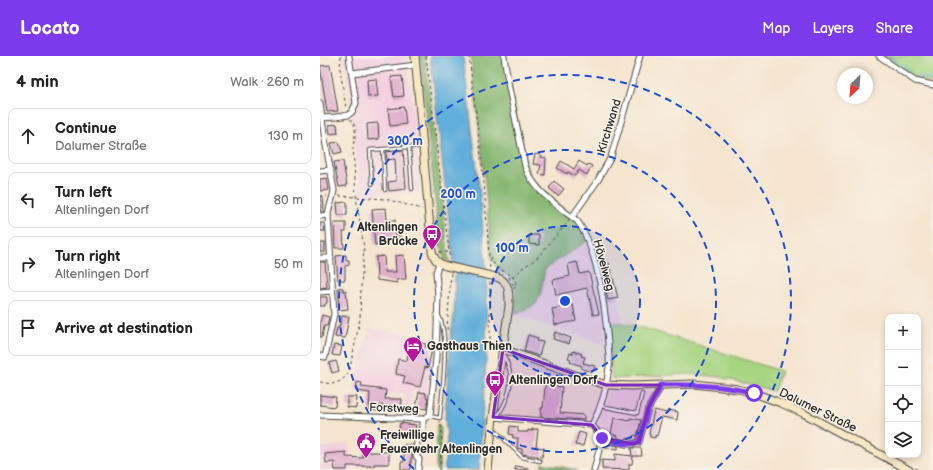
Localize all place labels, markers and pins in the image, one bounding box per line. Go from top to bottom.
place label: Altenlingen Brücke [356,220,418,249]
bus stop icon: Altenlingen Brücke [421,223,443,251]
centre of rings [558,294,572,308]
hotel icon: Gasthaus Thien [402,335,424,363]
place label: Gasthaus Thien [427,339,512,354]
bus stop icon: Altenlingen Dorf [484,369,506,397]
place label: Altenlingen Dorf [508,373,598,388]
place label: Freiwillige Feuerwehr Altenlingen [380,428,503,457]
public building icon: Freiwillige Feuerwehr Altenlingen [355,431,377,459]

